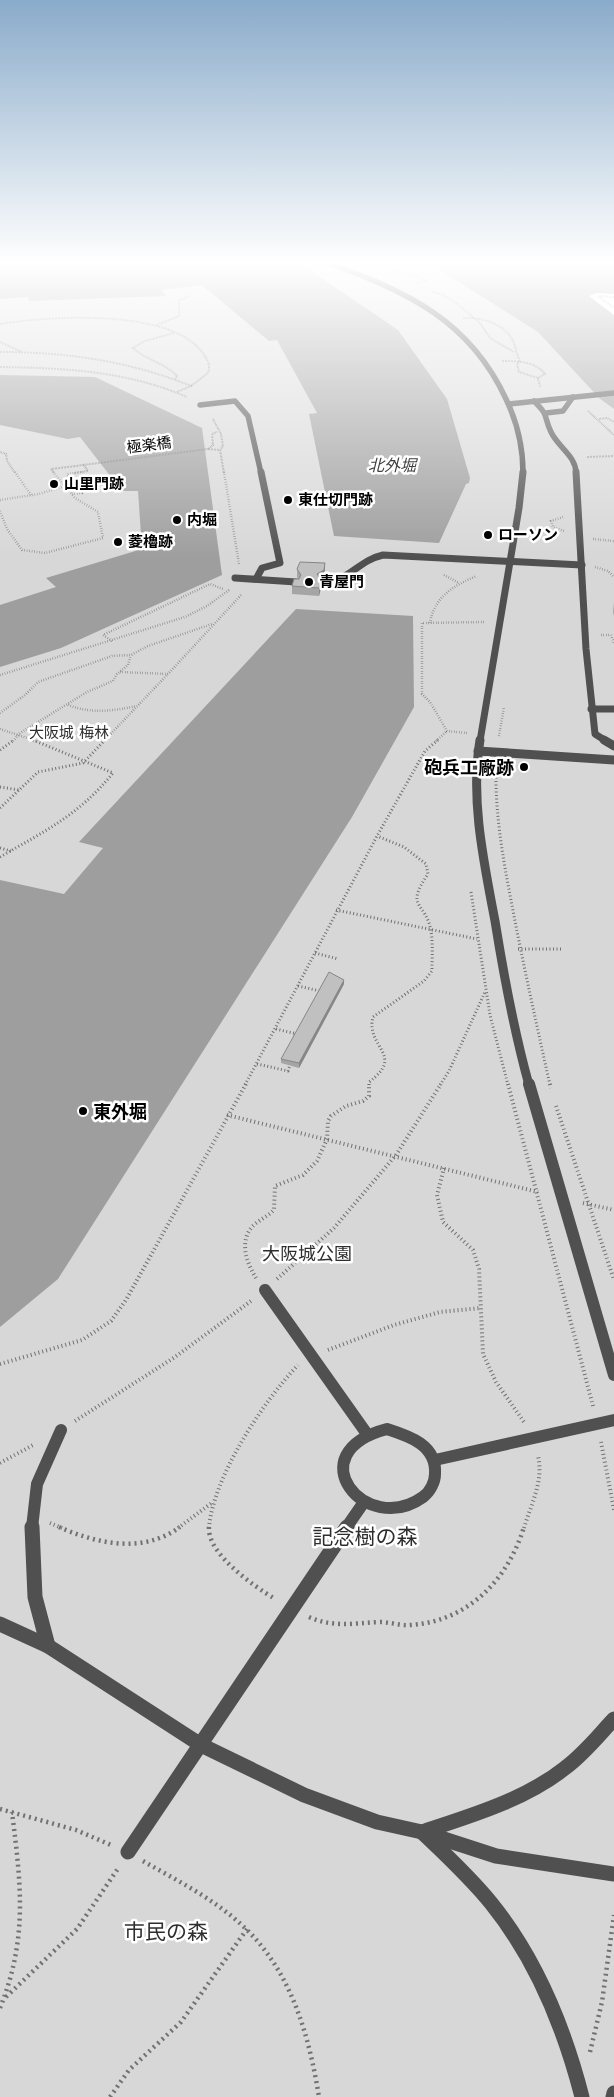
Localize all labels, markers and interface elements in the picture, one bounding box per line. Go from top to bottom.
street label: 極楽橋 [126,433,172,457]
water label: 北外堀 [368,456,419,475]
place label: 山里門跡 [64,475,124,493]
marker: 山里門跡 [48,478,60,490]
place label: 東仕切門跡 [298,491,373,509]
marker: 東仕切門跡 [282,494,294,506]
place label: 内堀 [187,511,217,529]
marker: 内堀 [171,514,183,526]
place label: ローソン [498,526,558,544]
marker: ローソン [482,529,494,541]
place label: 菱櫓跡 [128,533,173,551]
marker: 菱櫓跡 [112,536,124,548]
place label: 青屋門 [319,573,364,591]
marker: 青屋門 [303,576,315,588]
park label: 大阪城 梅林 [29,724,109,742]
place label: 砲兵工廠跡 [424,757,514,778]
marker: 砲兵工廠跡 [518,761,530,773]
place label: 東外堀 [93,1101,147,1122]
marker: 東外堀 [77,1105,89,1117]
park label: 大阪城公園 [262,1243,352,1264]
park label: 記念樹の森 [313,1524,418,1549]
park label: 市民の森 [124,1919,208,1944]

